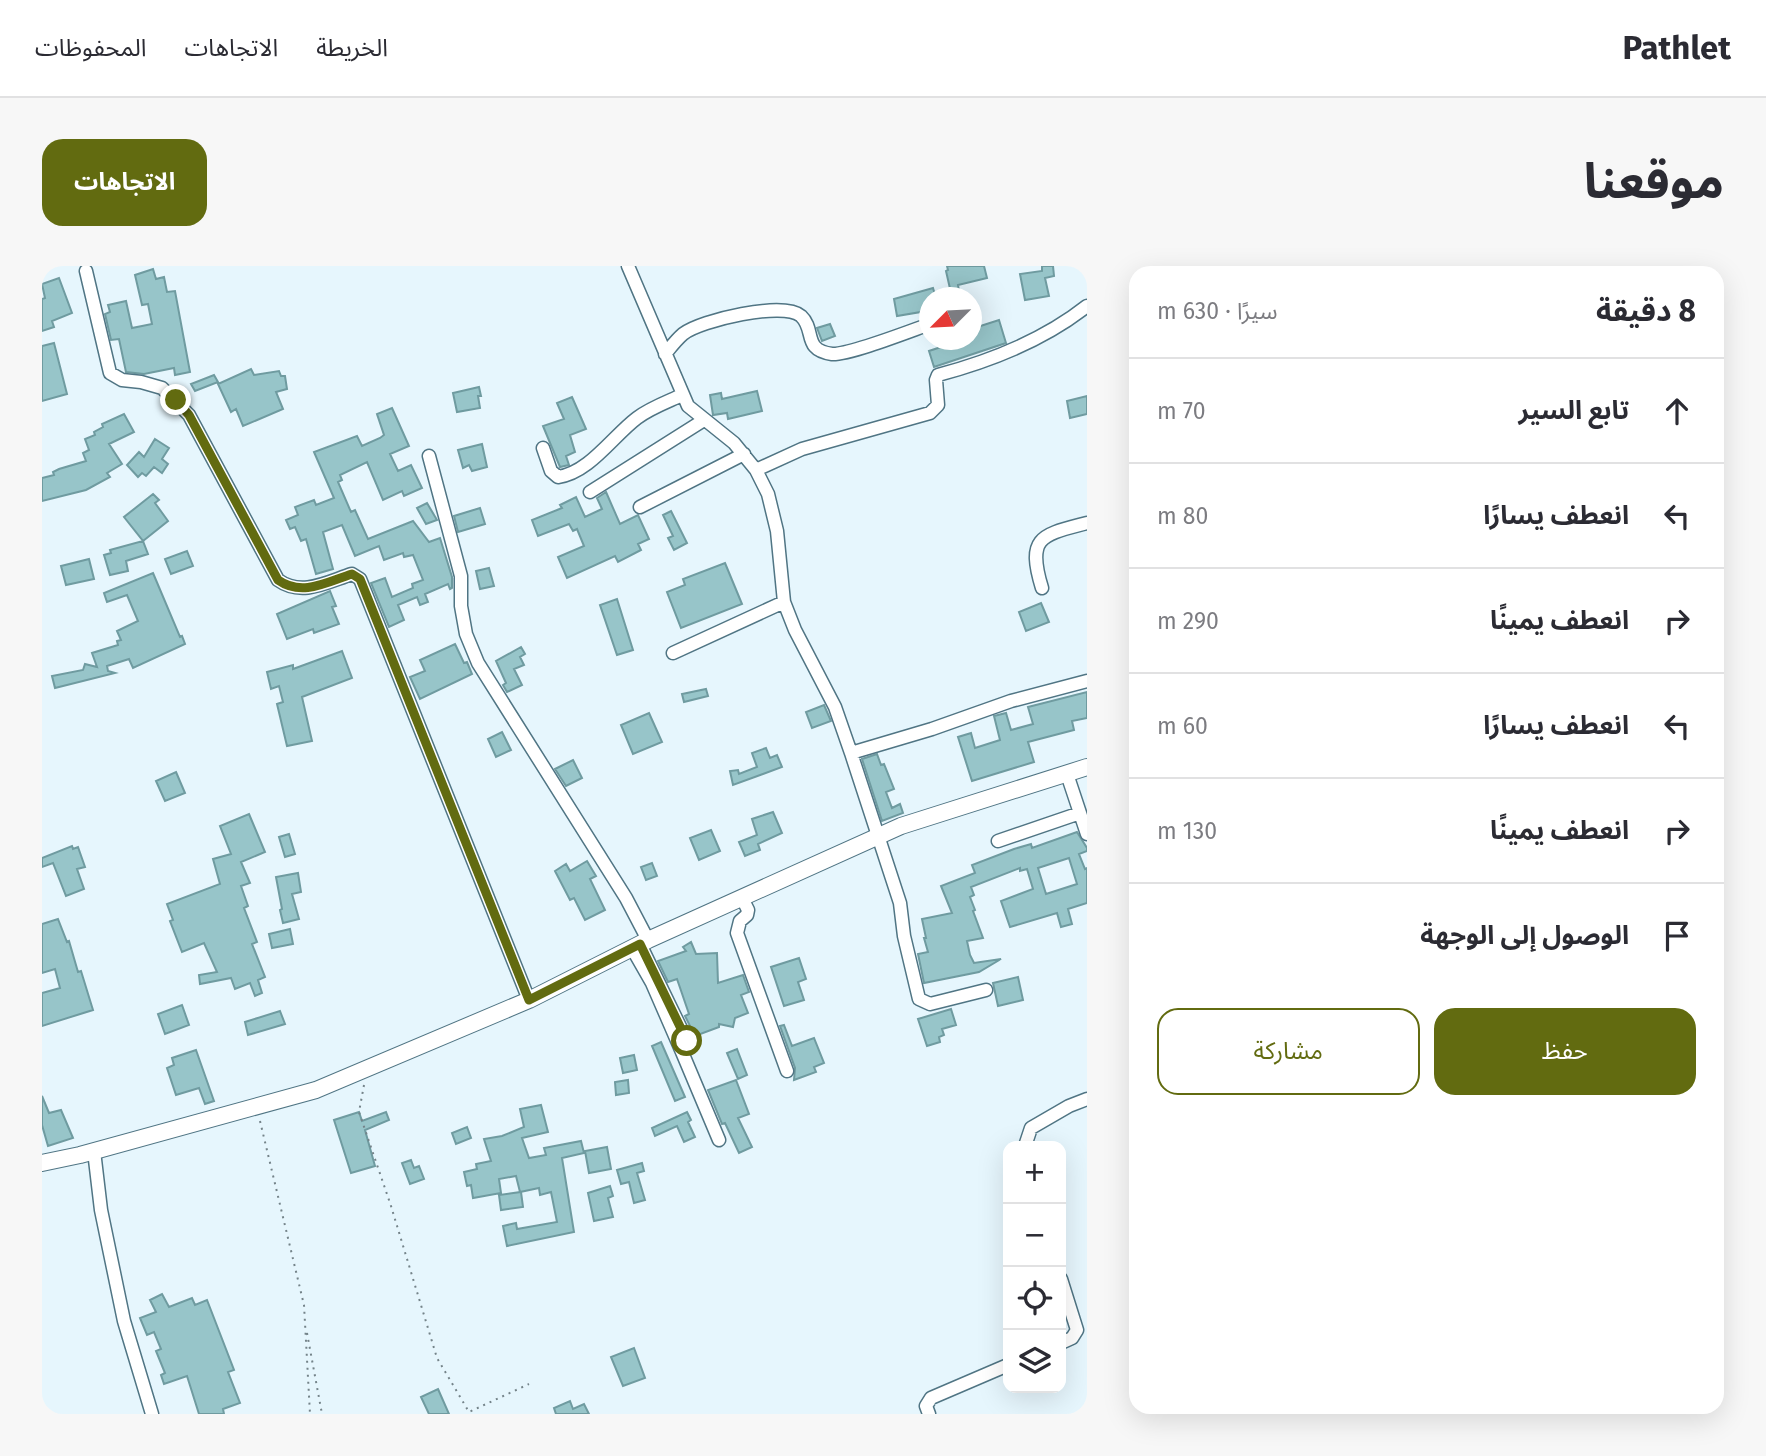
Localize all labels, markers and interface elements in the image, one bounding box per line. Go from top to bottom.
text: Pathlet [1622,28,1731,68]
text: المحفوظات [35,34,146,62]
text: الاتجاهات [184,34,278,62]
text: الخريطة [316,34,388,62]
button: الاتجاهات [42,139,207,226]
text: موقعنا [1584,152,1724,211]
north arrow [919,287,982,350]
text: 8 دقيقة [1596,293,1696,329]
text: سيرًا · 630 m [1157,297,1278,325]
route end [160,384,191,415]
icon: ahead [1658,392,1696,430]
text: تابع السير [1519,395,1629,426]
text: 70 m [1157,397,1206,425]
icon: left [1658,497,1696,535]
text: انعطف يسارًا [1483,500,1629,531]
text: 80 m [1157,502,1208,530]
icon: right [1658,602,1696,640]
text: انعطف يمينًا [1490,605,1629,636]
text: 290 m [1157,607,1219,635]
icon: left [1658,707,1696,745]
text: انعطف يسارًا [1483,710,1629,741]
text: 60 m [1157,712,1208,740]
icon: right [1658,812,1696,850]
text: انعطف يمينًا [1490,815,1629,846]
text: 130 m [1157,817,1217,845]
icon: arrive [1658,917,1696,955]
text: الوصول إلى الوجهة [1420,920,1629,951]
button: مشاركة [1157,1008,1420,1095]
button: حفظ [1434,1008,1696,1095]
route start [671,1025,702,1056]
map controls [1003,1141,1066,1393]
button: + [1003,1141,1066,1204]
button: − [1003,1204,1066,1267]
button: locate [1003,1267,1066,1330]
button: layers [1003,1330,1066,1393]

